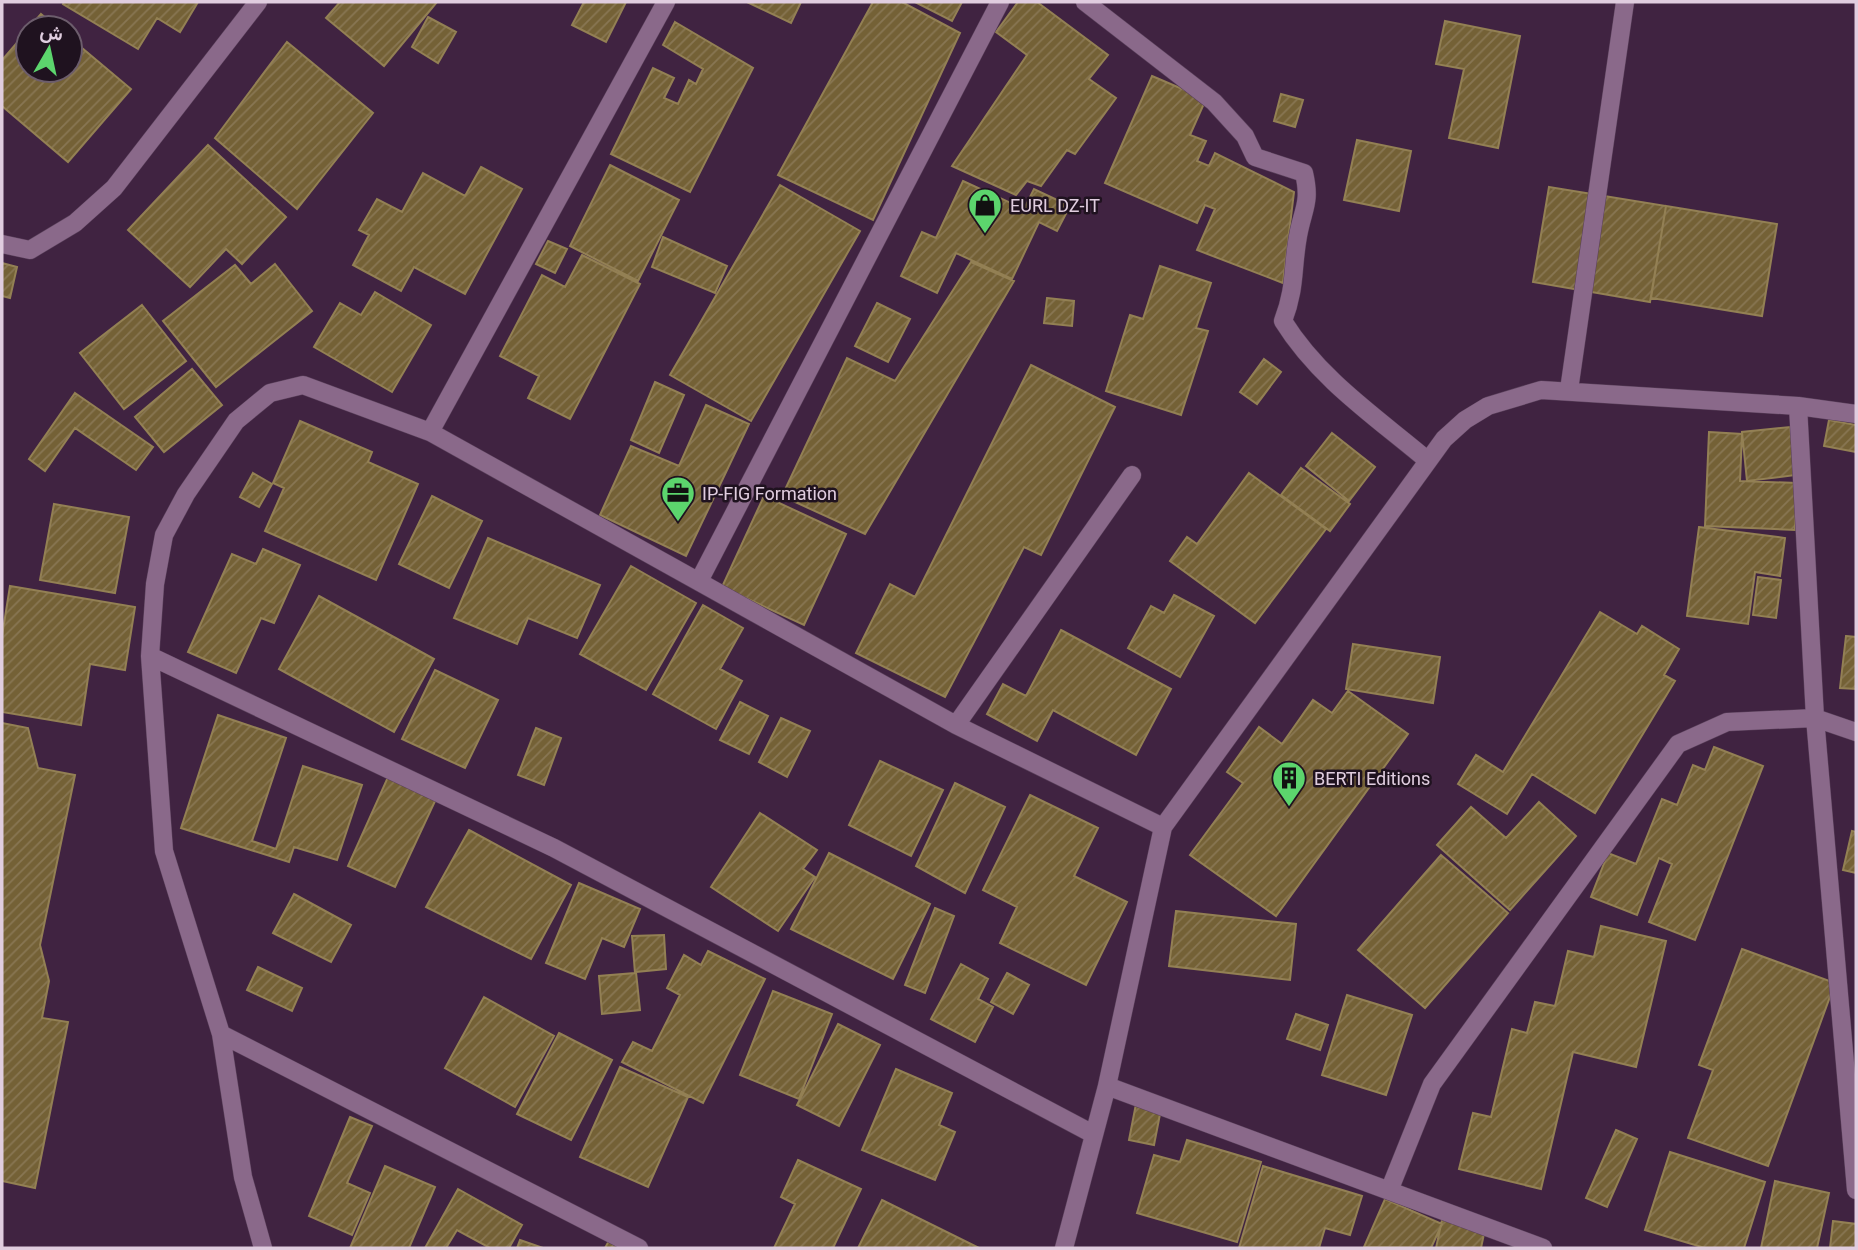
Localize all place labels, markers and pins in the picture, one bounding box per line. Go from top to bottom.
shop icon: EURL DZ-IT [966,186,1004,235]
place label: EURL DZ-IT [1010,195,1100,216]
office icon: IP-FIG Formation [659,474,697,523]
place label: IP-FIG Formation [702,483,837,504]
building icon: BERTI Editions [1270,759,1308,808]
place label: BERTI Editions [1314,768,1430,789]

